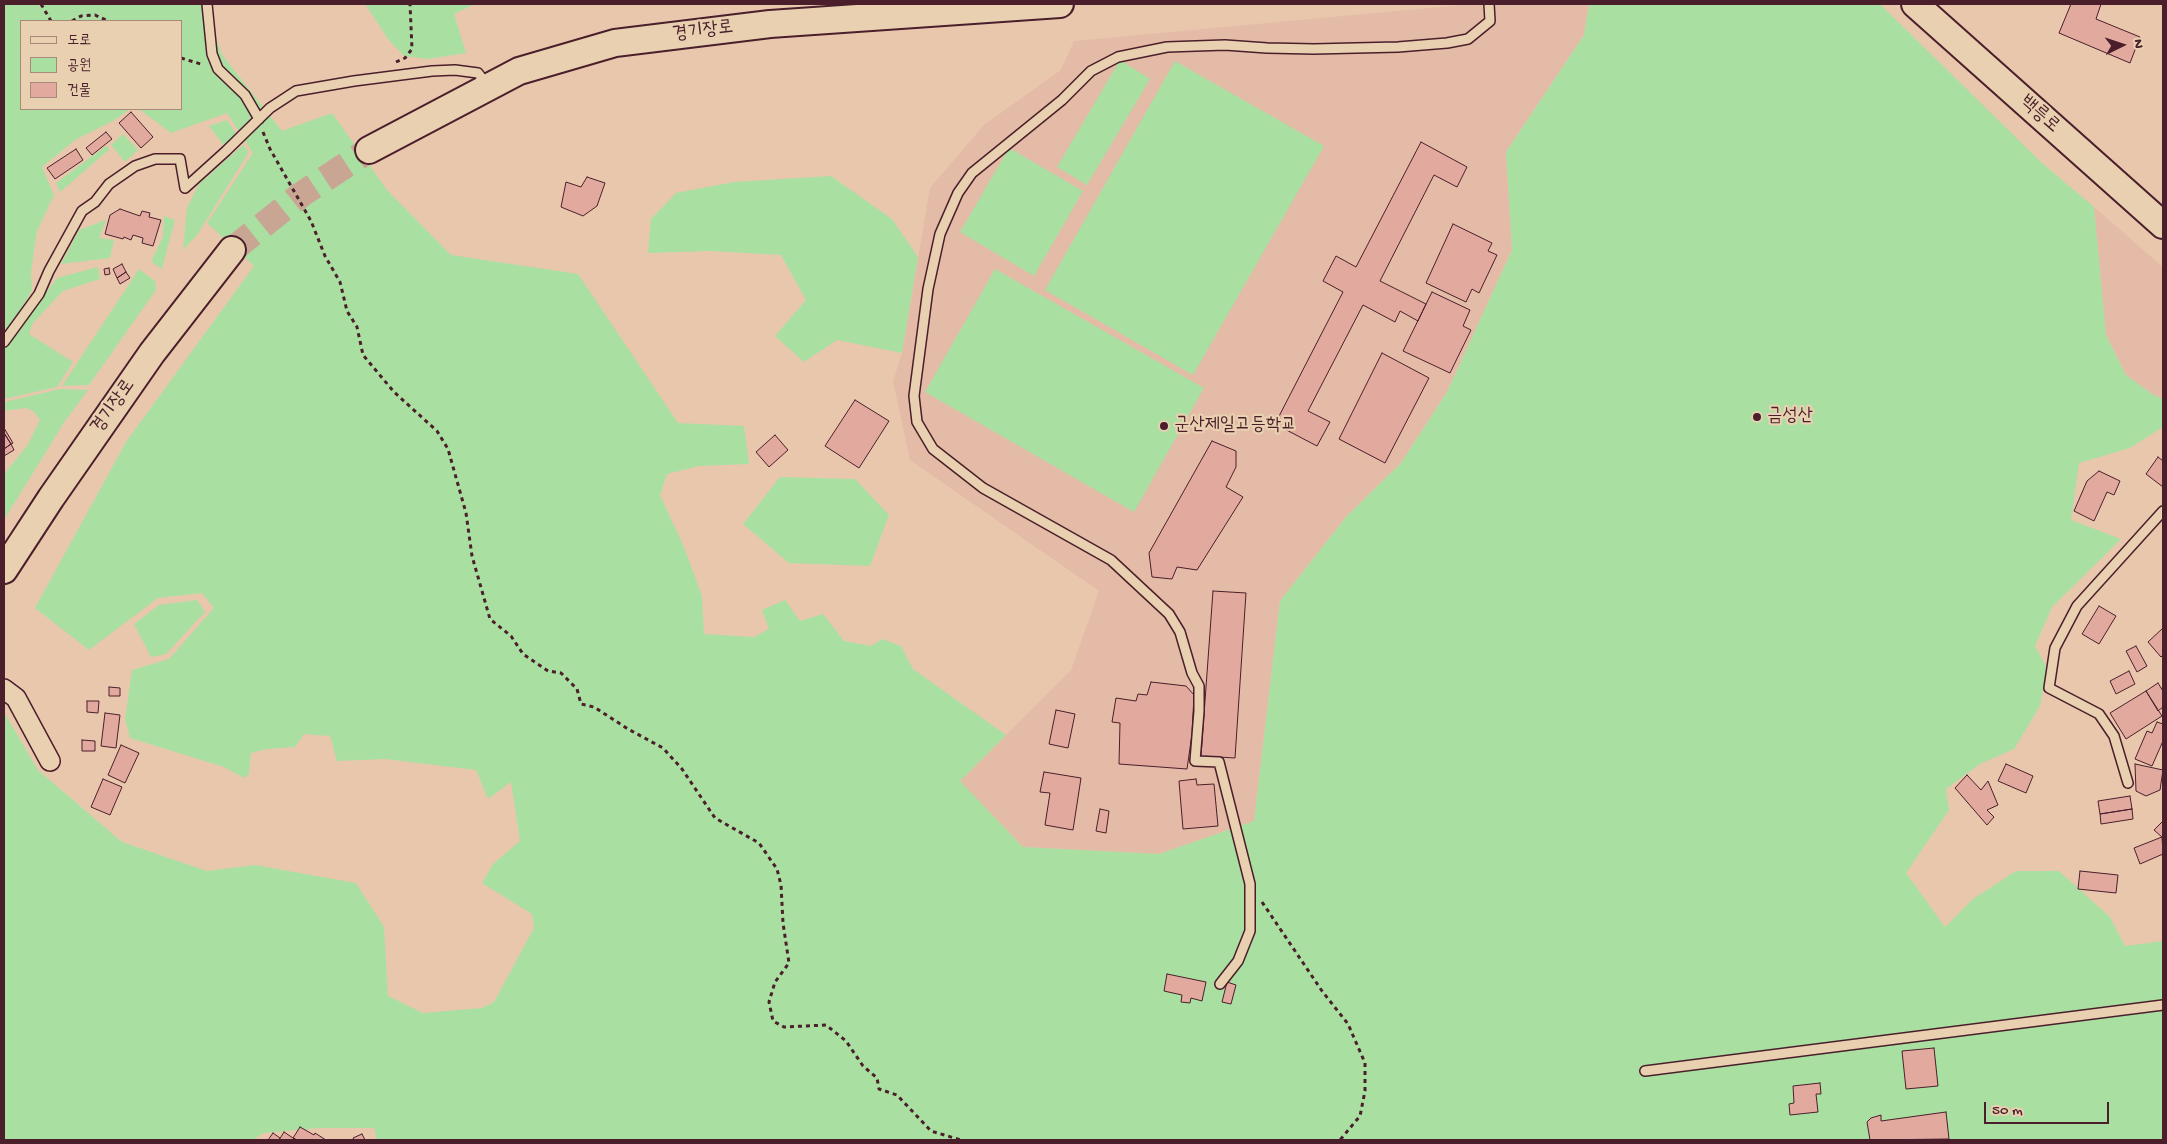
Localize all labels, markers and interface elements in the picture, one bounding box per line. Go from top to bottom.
street label: 경기장로 [671,17,735,47]
legend [20,20,182,110]
north arrow [2097,20,2147,70]
text: 도로 [67,32,91,50]
text: N [2129,39,2146,49]
text: 공원 [67,57,91,75]
text: 건물 [67,82,91,100]
street label: 백릉로 [2014,91,2064,139]
street label: 경기장로 [87,375,141,439]
place label: 금성산 [1767,406,1813,428]
marker: 금성산 [1751,411,1763,423]
place label: 군산제일고등학교 [1174,415,1296,437]
marker: 군산제일고등학교 [1158,420,1170,432]
scale bar [1987,1092,2112,1124]
text: 50 m [1992,1102,2023,1120]

